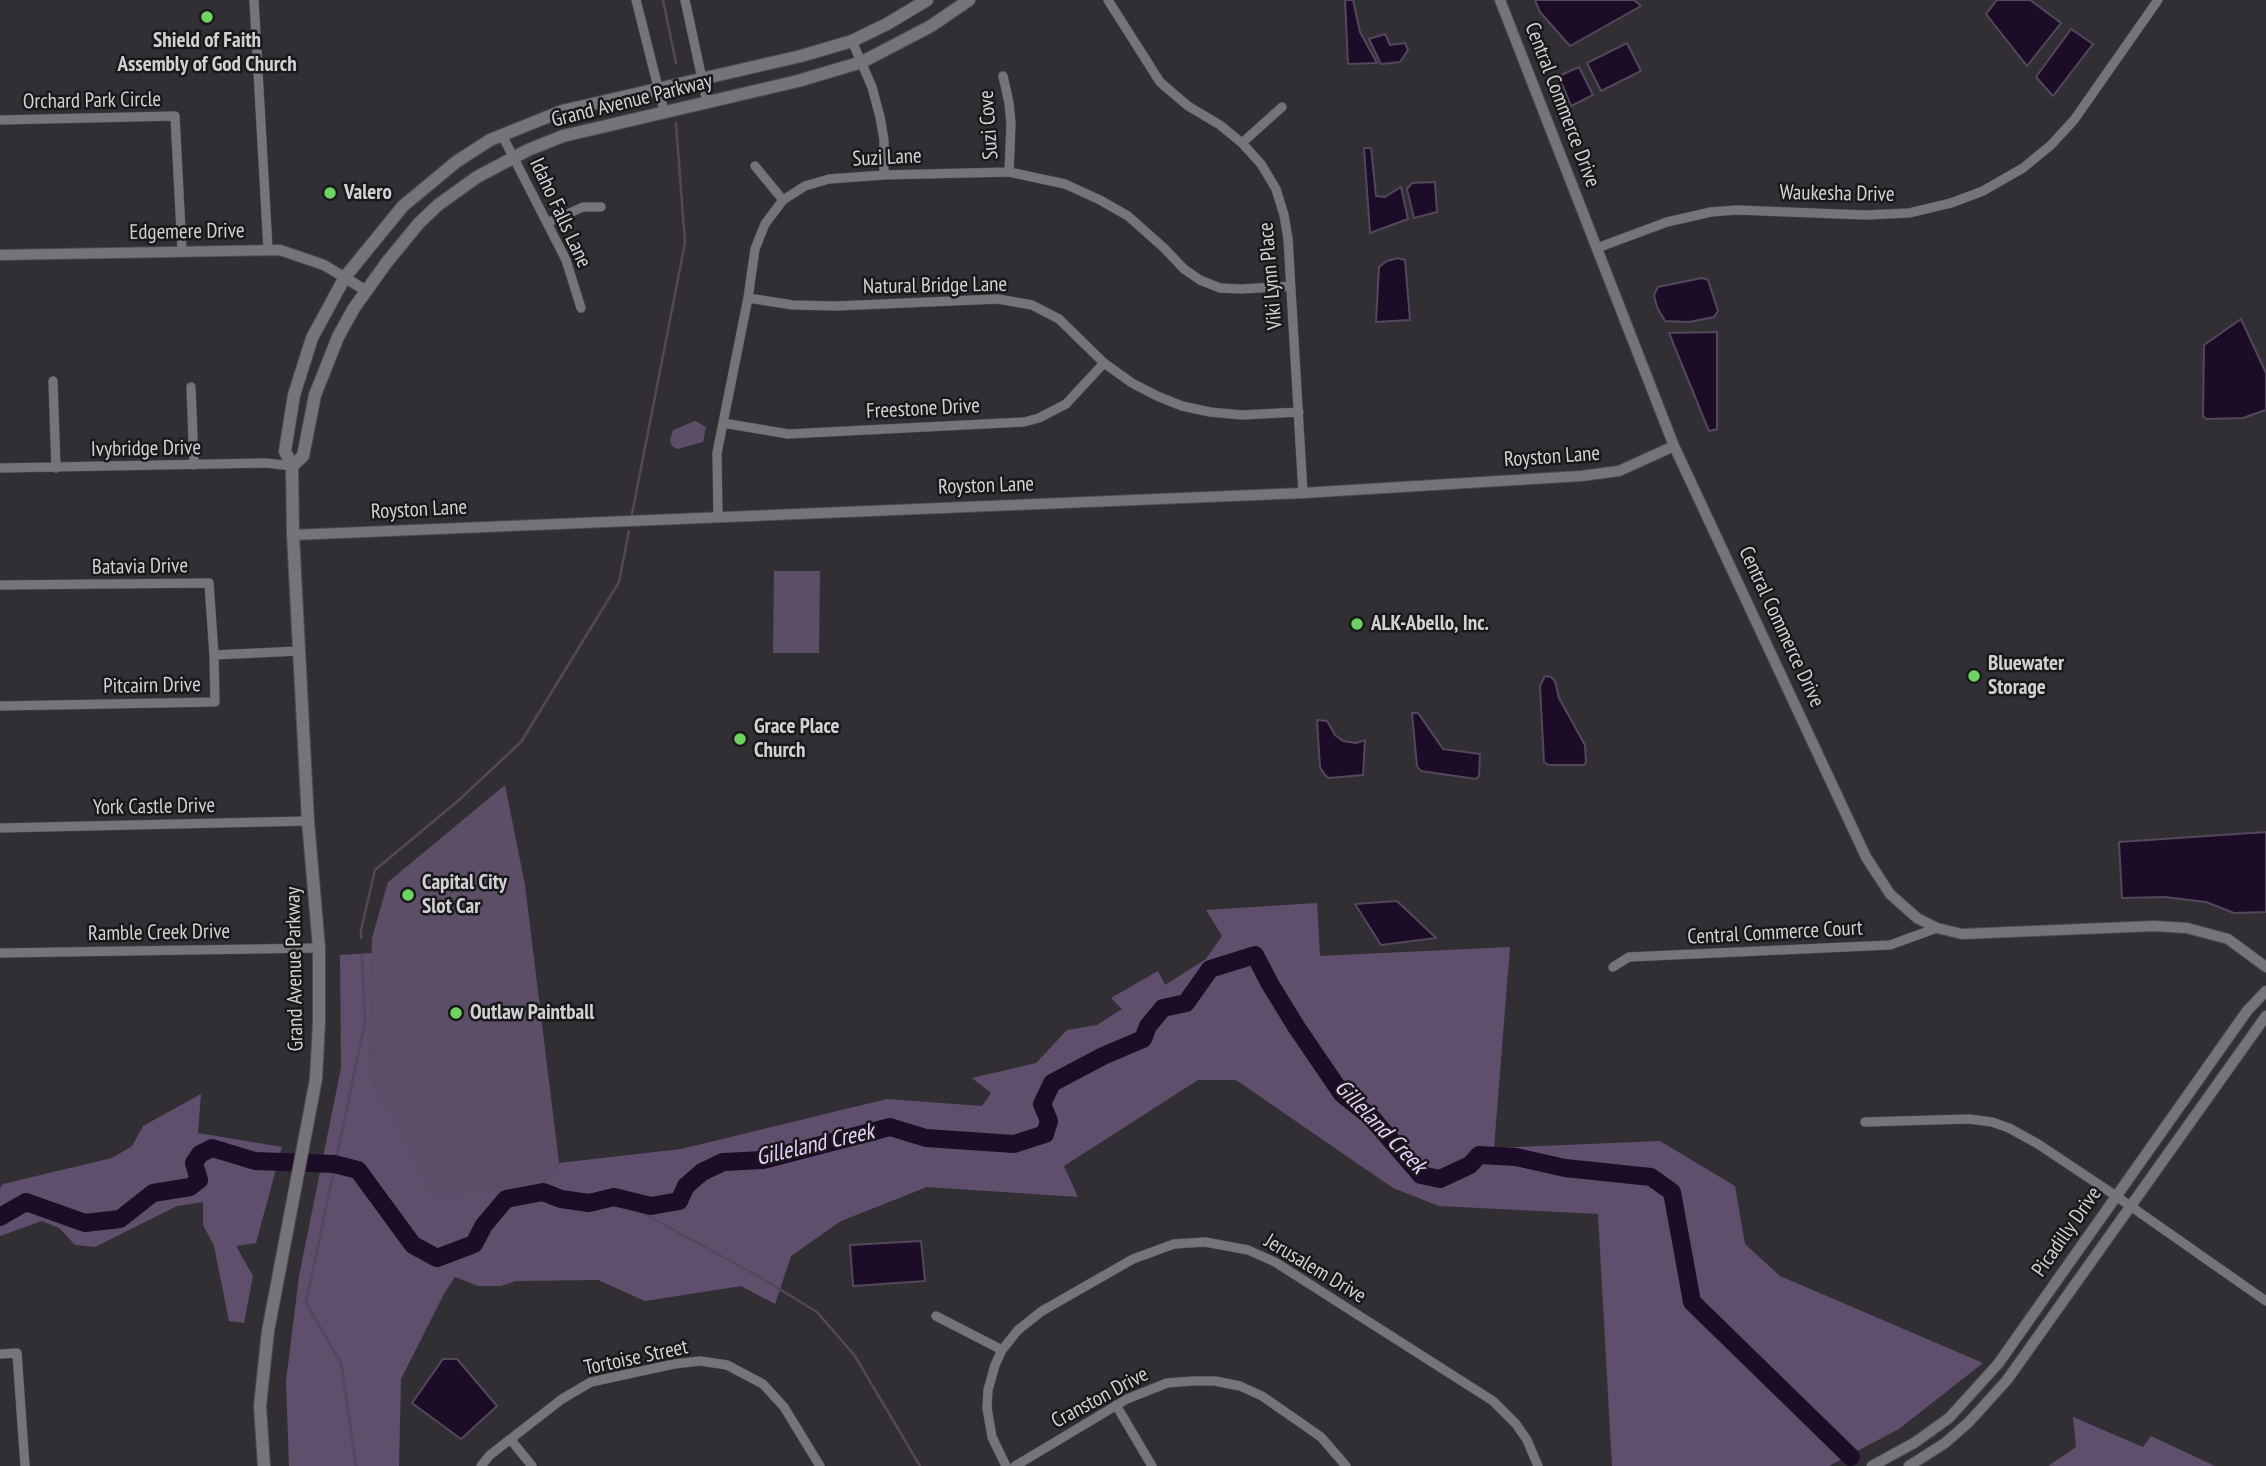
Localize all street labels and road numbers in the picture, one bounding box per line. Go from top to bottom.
street label: Central Commerce Drive [1519,19,1605,191]
street label: Grand Avenue Parkway [549,69,715,133]
street label: Orchard Park Circle [23,87,161,115]
street label: Suzi Cove [974,90,1004,160]
street label: Suzi Lane [852,144,922,172]
street label: Idaho Falls Lane [524,154,596,272]
street label: Waukesha Drive [1779,180,1895,208]
street label: Edgemere Drive [129,218,245,246]
street label: Viki Lynn Place [1254,221,1288,331]
street label: Natural Bridge Lane [863,272,1007,300]
street label: Freestone Drive [865,393,981,425]
street label: Ivybridge Drive [91,435,201,463]
street label: Royston Lane [1503,441,1601,473]
street label: Royston Lane [937,472,1035,500]
street label: Royston Lane [370,495,468,525]
street label: Central Commerce Drive [1733,543,1829,711]
street label: Batavia Drive [92,554,188,580]
street label: Pitcairn Drive [103,673,201,699]
street label: York Castle Drive [93,793,215,821]
street label: Grand Avenue Parkway [281,886,309,1052]
street label: Central Commerce Court [1687,916,1863,950]
street label: Ramble Creek Drive [88,919,230,947]
street label: Picadilly Drive [2027,1182,2107,1282]
street label: Jerusalem Drive [1260,1229,1370,1309]
street label: Tortoise Street [582,1335,690,1381]
street label: Cranston Drive [1047,1362,1153,1434]

